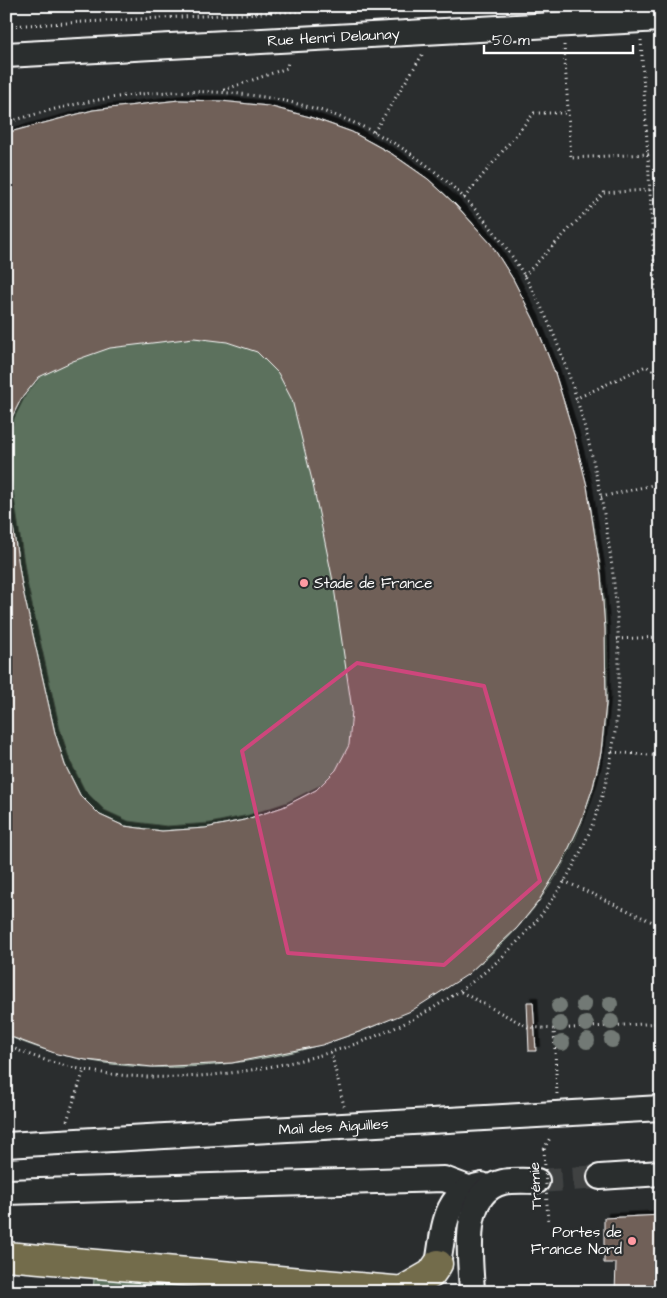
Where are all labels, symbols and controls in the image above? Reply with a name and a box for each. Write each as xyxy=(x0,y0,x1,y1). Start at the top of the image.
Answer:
scale bar xyxy=(484,22,633,54)
street label: Rue Henri Delaunay xyxy=(267,23,400,52)
text: 50 m xyxy=(492,30,530,51)
place label: Stade de France xyxy=(314,573,432,594)
marker: Stade de France xyxy=(298,577,310,589)
street label: Mail des Aiguilles xyxy=(278,1113,389,1141)
street label: Trémie xyxy=(524,1162,547,1210)
place label: Portes de France Nord xyxy=(531,1222,622,1260)
marker: Portes de France Nord xyxy=(626,1235,638,1247)

